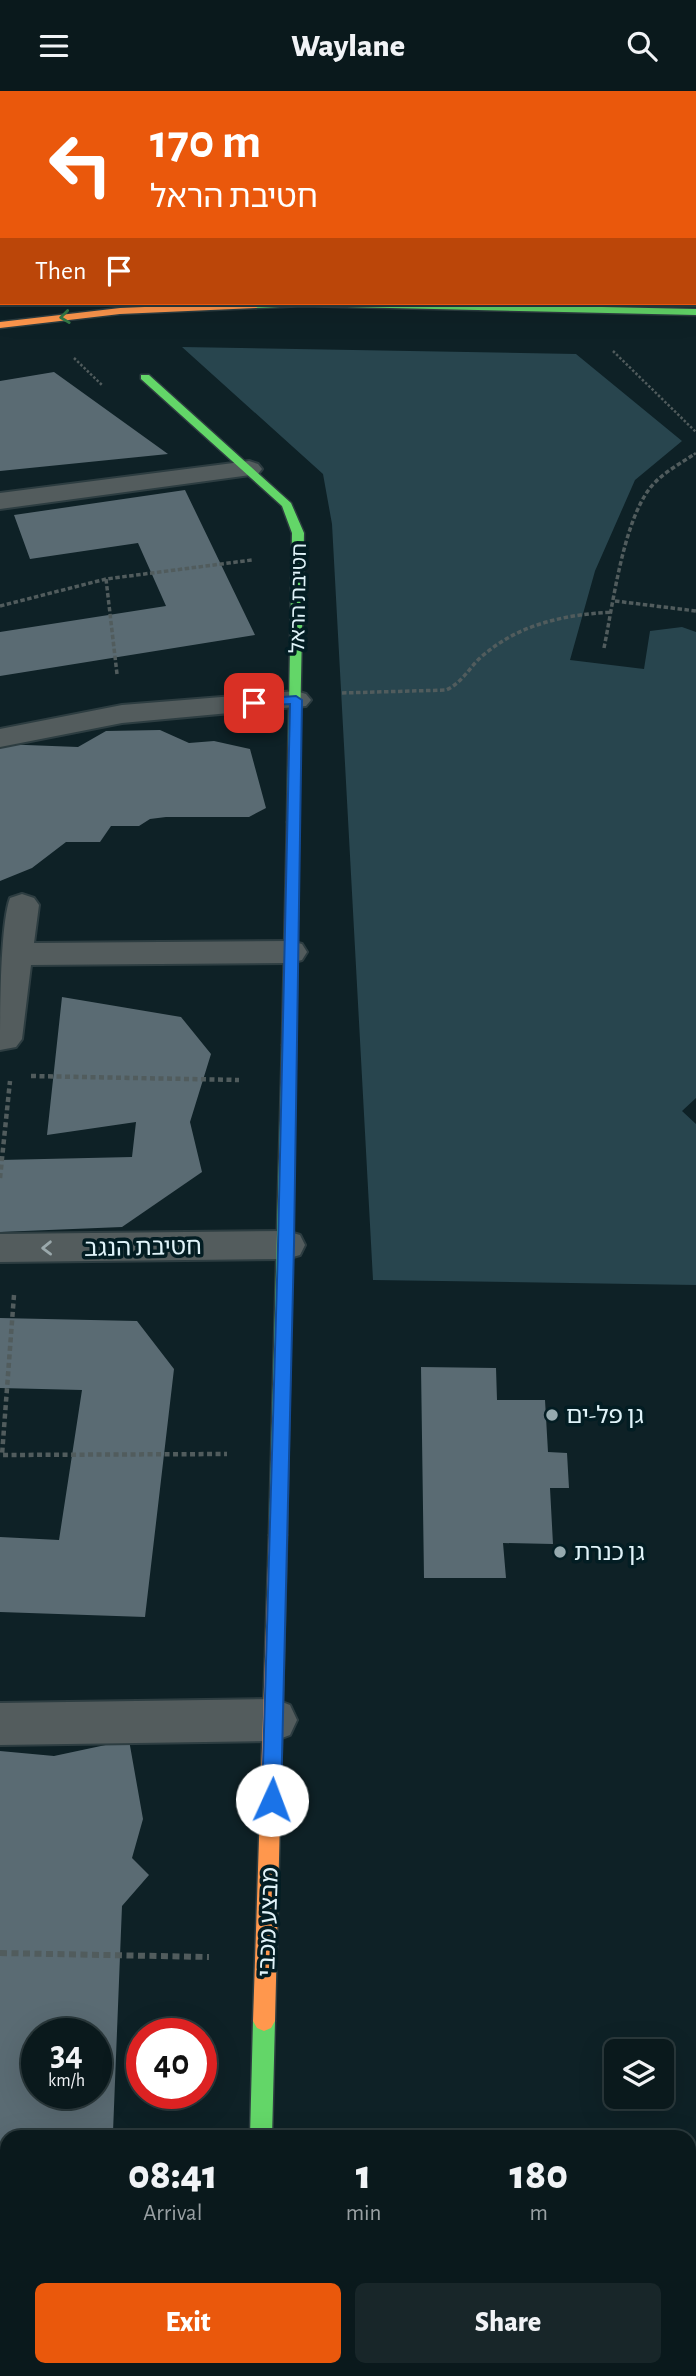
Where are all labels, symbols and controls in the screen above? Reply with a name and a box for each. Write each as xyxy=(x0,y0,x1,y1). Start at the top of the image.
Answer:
icon: menu xyxy=(35,27,73,65)
icon: search xyxy=(623,27,661,65)
text: Waylane xyxy=(291,30,405,62)
text: 170 m xyxy=(150,118,261,167)
icon: left xyxy=(35,119,126,210)
text: חטיבת הראל xyxy=(150,181,318,213)
icon: arrive xyxy=(100,252,138,290)
text: Then xyxy=(35,258,86,284)
one-way arrow xyxy=(59,310,71,325)
street label: חטיבת הראל xyxy=(287,543,310,653)
pin xyxy=(224,673,284,733)
icon: arrive xyxy=(235,684,273,722)
street label: חטיבת הנגב xyxy=(84,1235,202,1261)
one-way arrow xyxy=(41,1240,51,1256)
place label: גן פל-ים xyxy=(566,1404,644,1428)
marker: גן פל-ים xyxy=(544,1407,560,1423)
place label: גן כנרת xyxy=(574,1541,645,1565)
marker: גן כנרת xyxy=(552,1544,568,1560)
position arrow xyxy=(235,1763,309,1837)
street label: מבצע מכבי xyxy=(255,1867,283,1977)
speed limit sign: 40 xyxy=(126,2018,217,2109)
text: 34 xyxy=(50,2037,83,2072)
map controls xyxy=(604,2039,674,2109)
button: layers xyxy=(604,2039,674,2109)
text: km/h xyxy=(48,2072,85,2090)
text: 08:41 xyxy=(128,2154,218,2196)
text: 1 xyxy=(356,2154,371,2196)
text: 180 xyxy=(510,2154,568,2196)
text: Arrival xyxy=(143,2202,202,2225)
text: min xyxy=(346,2202,382,2225)
text: m xyxy=(530,2202,548,2225)
button: Exit xyxy=(35,2283,341,2363)
button: Share xyxy=(355,2283,661,2363)

